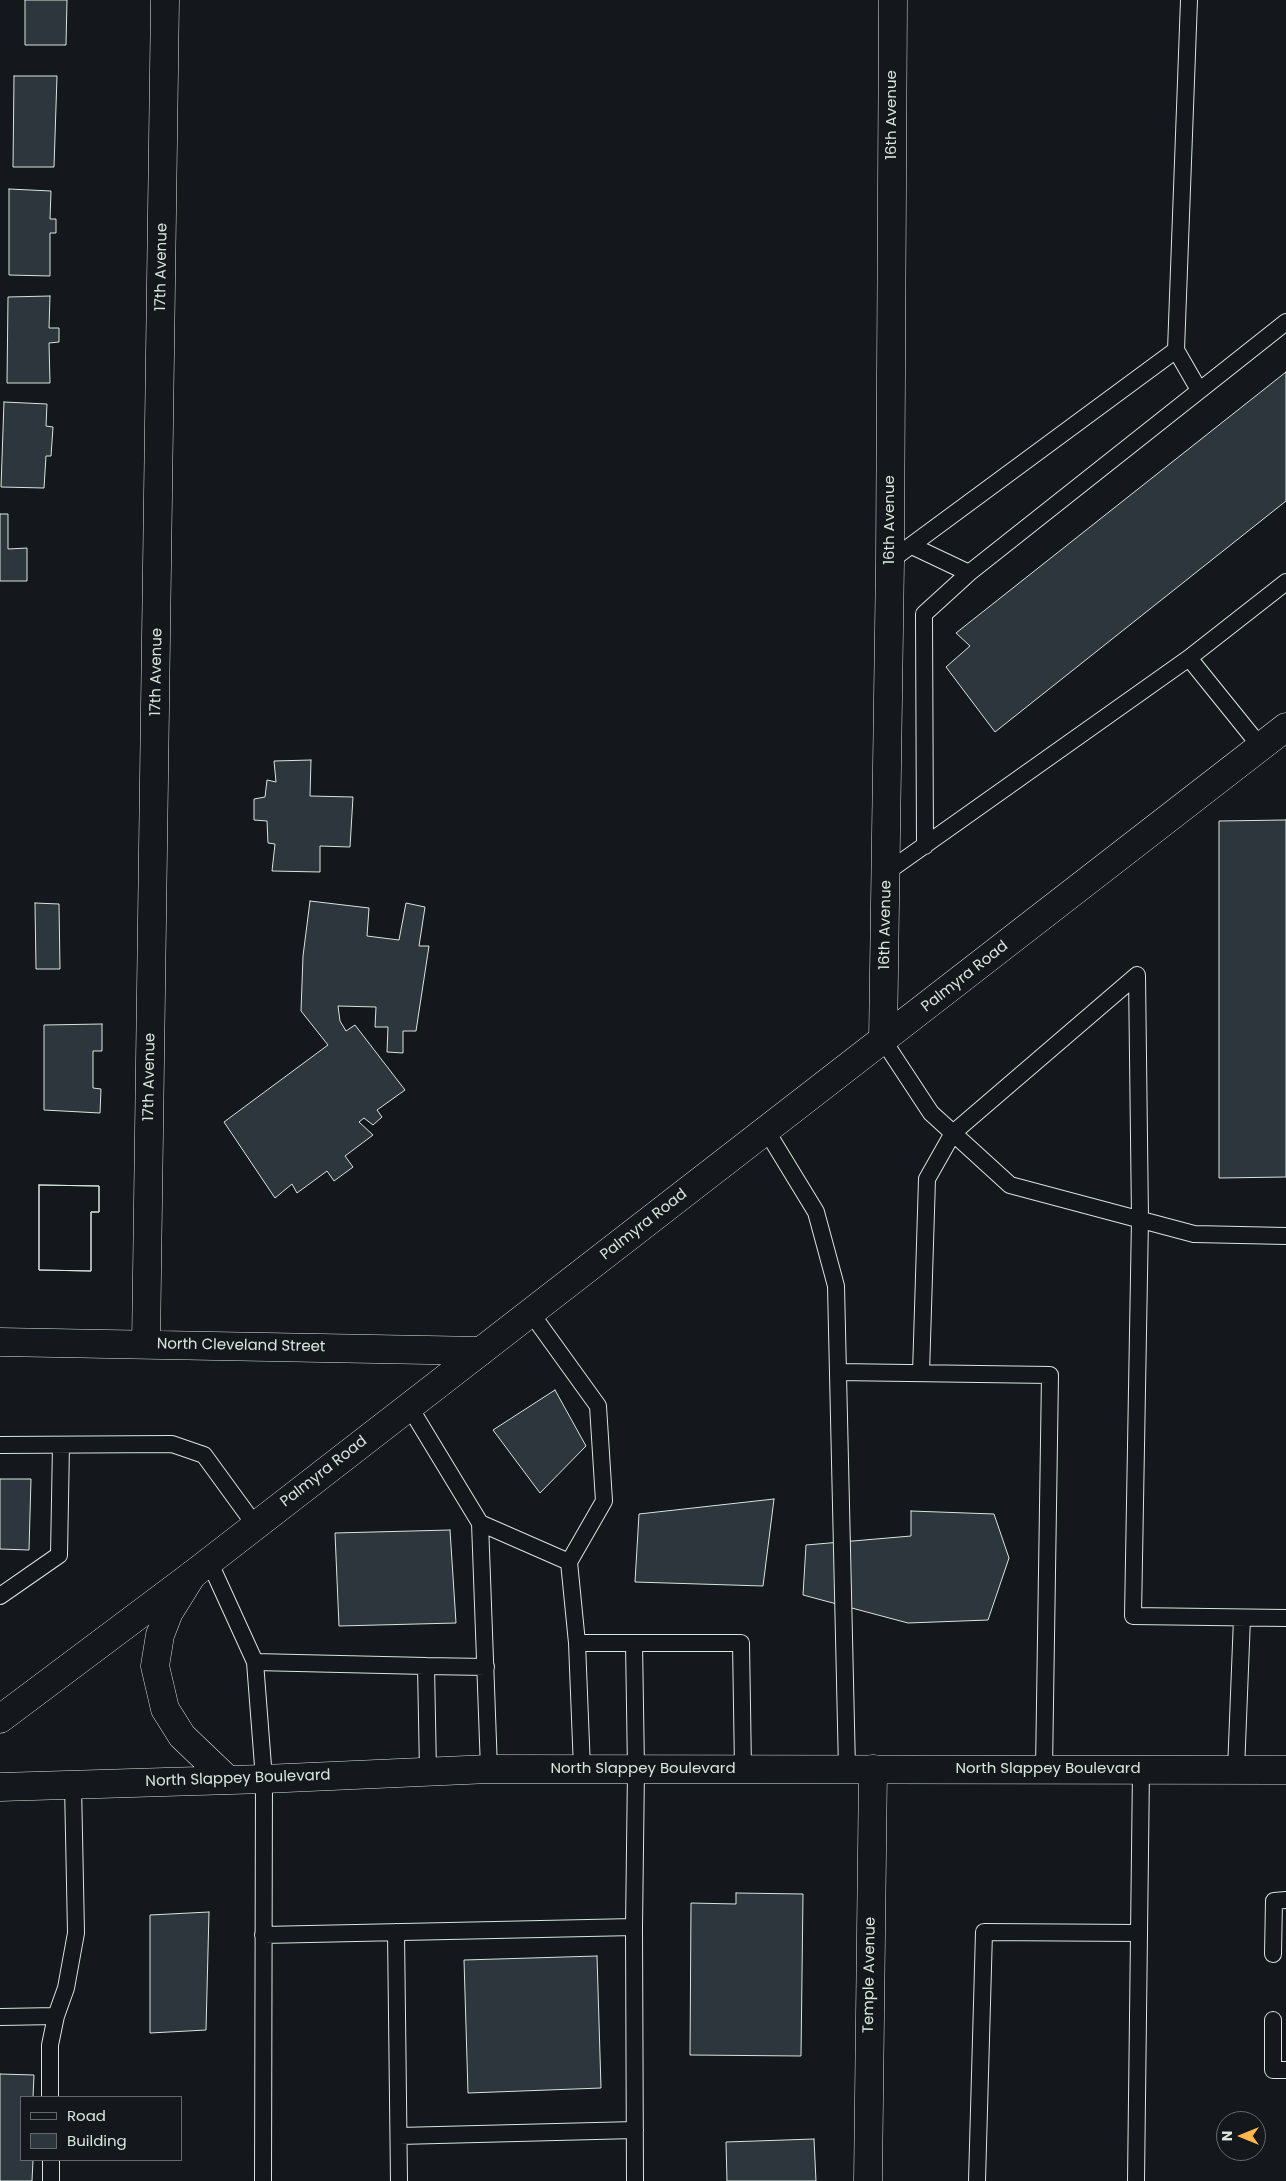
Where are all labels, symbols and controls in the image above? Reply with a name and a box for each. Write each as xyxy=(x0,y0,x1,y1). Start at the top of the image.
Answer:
street label: 16th Avenue xyxy=(883,70,901,160)
street label: 17th Avenue xyxy=(152,223,172,311)
street label: 16th Avenue xyxy=(881,475,899,565)
street label: 17th Avenue xyxy=(147,628,167,716)
street label: 16th Avenue xyxy=(876,880,896,970)
street label: Palmyra Road xyxy=(918,938,1012,1016)
street label: 17th Avenue xyxy=(140,1033,160,1121)
street label: Palmyra Road xyxy=(597,1186,691,1264)
street label: North Cleveland Street xyxy=(157,1336,325,1356)
street label: Palmyra Road xyxy=(277,1433,371,1511)
street label: North Slappey Boulevard xyxy=(550,1760,736,1778)
street label: North Slappey Boulevard xyxy=(955,1760,1141,1778)
street label: North Slappey Boulevard xyxy=(145,1767,331,1791)
street label: Temple Avenue xyxy=(860,1917,880,2033)
legend xyxy=(20,2096,182,2161)
text: Road xyxy=(67,2105,106,2126)
north arrow xyxy=(1216,2111,1266,2161)
text: Building xyxy=(67,2130,127,2151)
text: N xyxy=(1217,2131,1237,2141)

